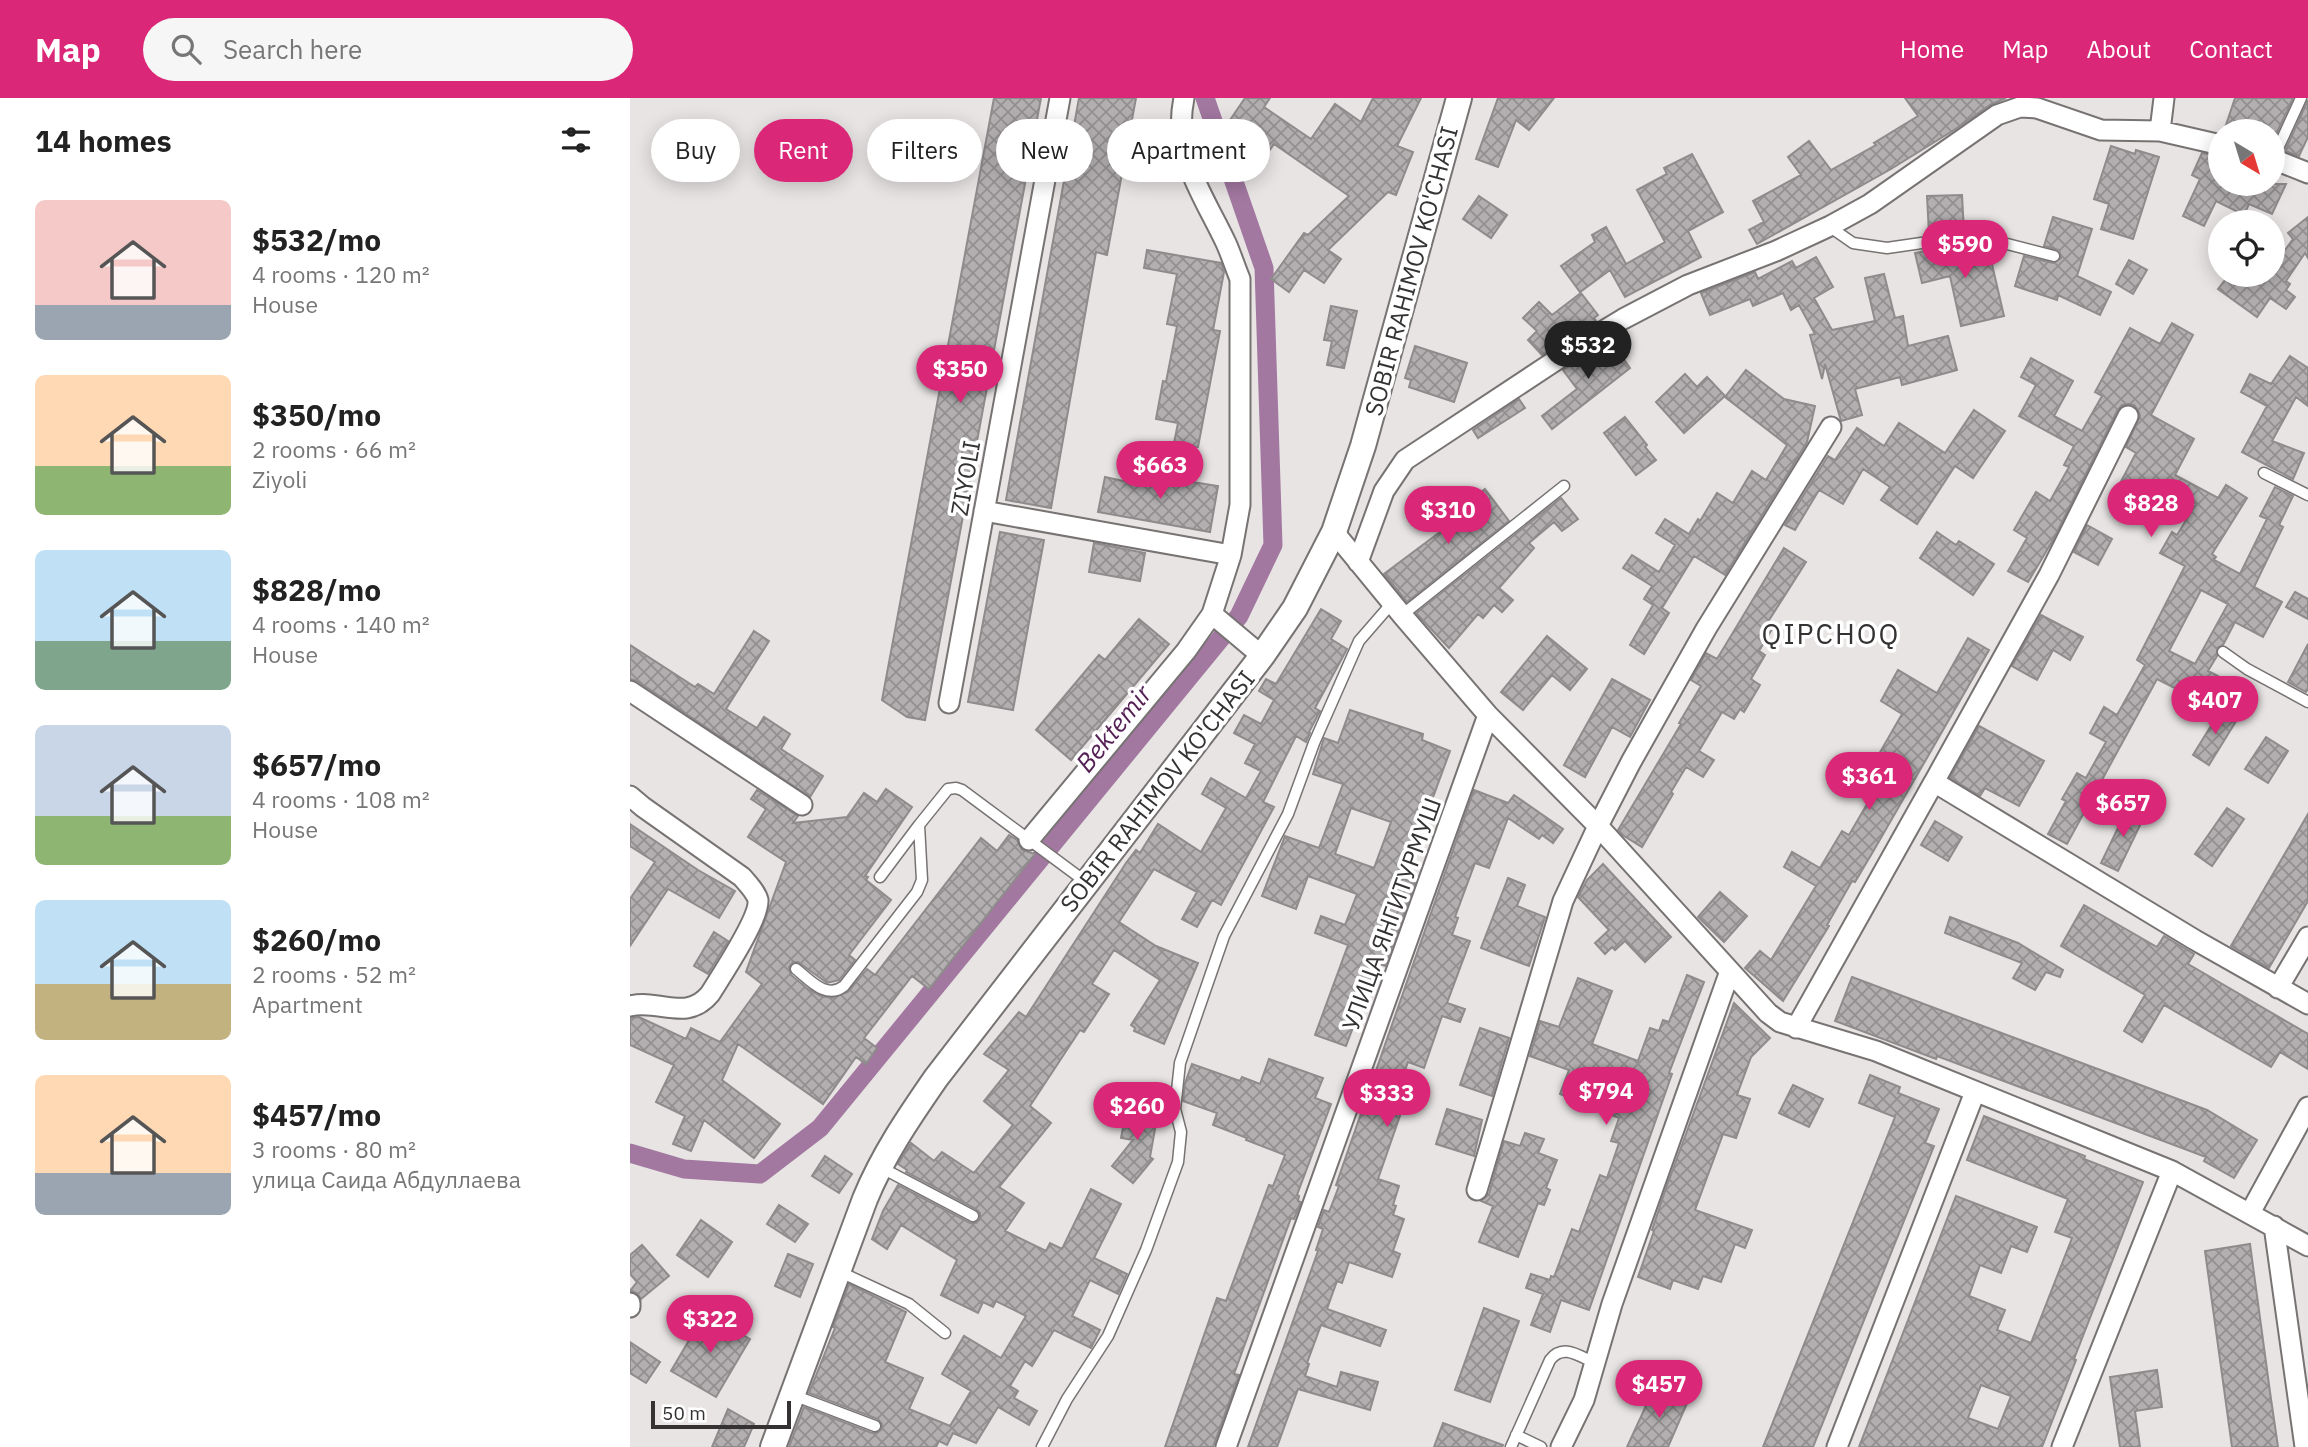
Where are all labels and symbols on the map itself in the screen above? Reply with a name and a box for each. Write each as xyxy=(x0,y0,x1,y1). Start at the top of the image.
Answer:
north arrow xyxy=(2208,119,2286,196)
street label: SOBIR RAHIMOV KO'CHASI xyxy=(1357,123,1465,419)
pin: $590 xyxy=(1924,220,2006,280)
pin: $532 xyxy=(1547,322,1629,381)
pin: $350 xyxy=(919,345,1001,405)
street label: ZIYOLI xyxy=(943,438,987,518)
pin: $663 xyxy=(1119,442,1201,501)
pin: $828 xyxy=(2110,480,2192,539)
pin: $310 xyxy=(1407,486,1489,546)
district label: QIPCHOQ xyxy=(1762,615,1900,652)
street label: SOBIR RAHIMOV KO'CHASI xyxy=(1052,663,1262,919)
water label: Bektemir xyxy=(1068,676,1159,779)
pin: $407 xyxy=(2174,676,2256,736)
pin: $361 xyxy=(1828,752,1910,812)
pin: $657 xyxy=(2082,780,2164,839)
street label: УЛИЦА ЯНГИТУРМУШ xyxy=(1334,793,1448,1035)
pin: $794 xyxy=(1565,1068,1647,1127)
pin: $333 xyxy=(1346,1070,1428,1129)
pin: $260 xyxy=(1096,1082,1178,1142)
pin: $322 xyxy=(669,1296,751,1355)
pin: $457 xyxy=(1618,1360,1700,1420)
scale bar xyxy=(651,1398,791,1430)

